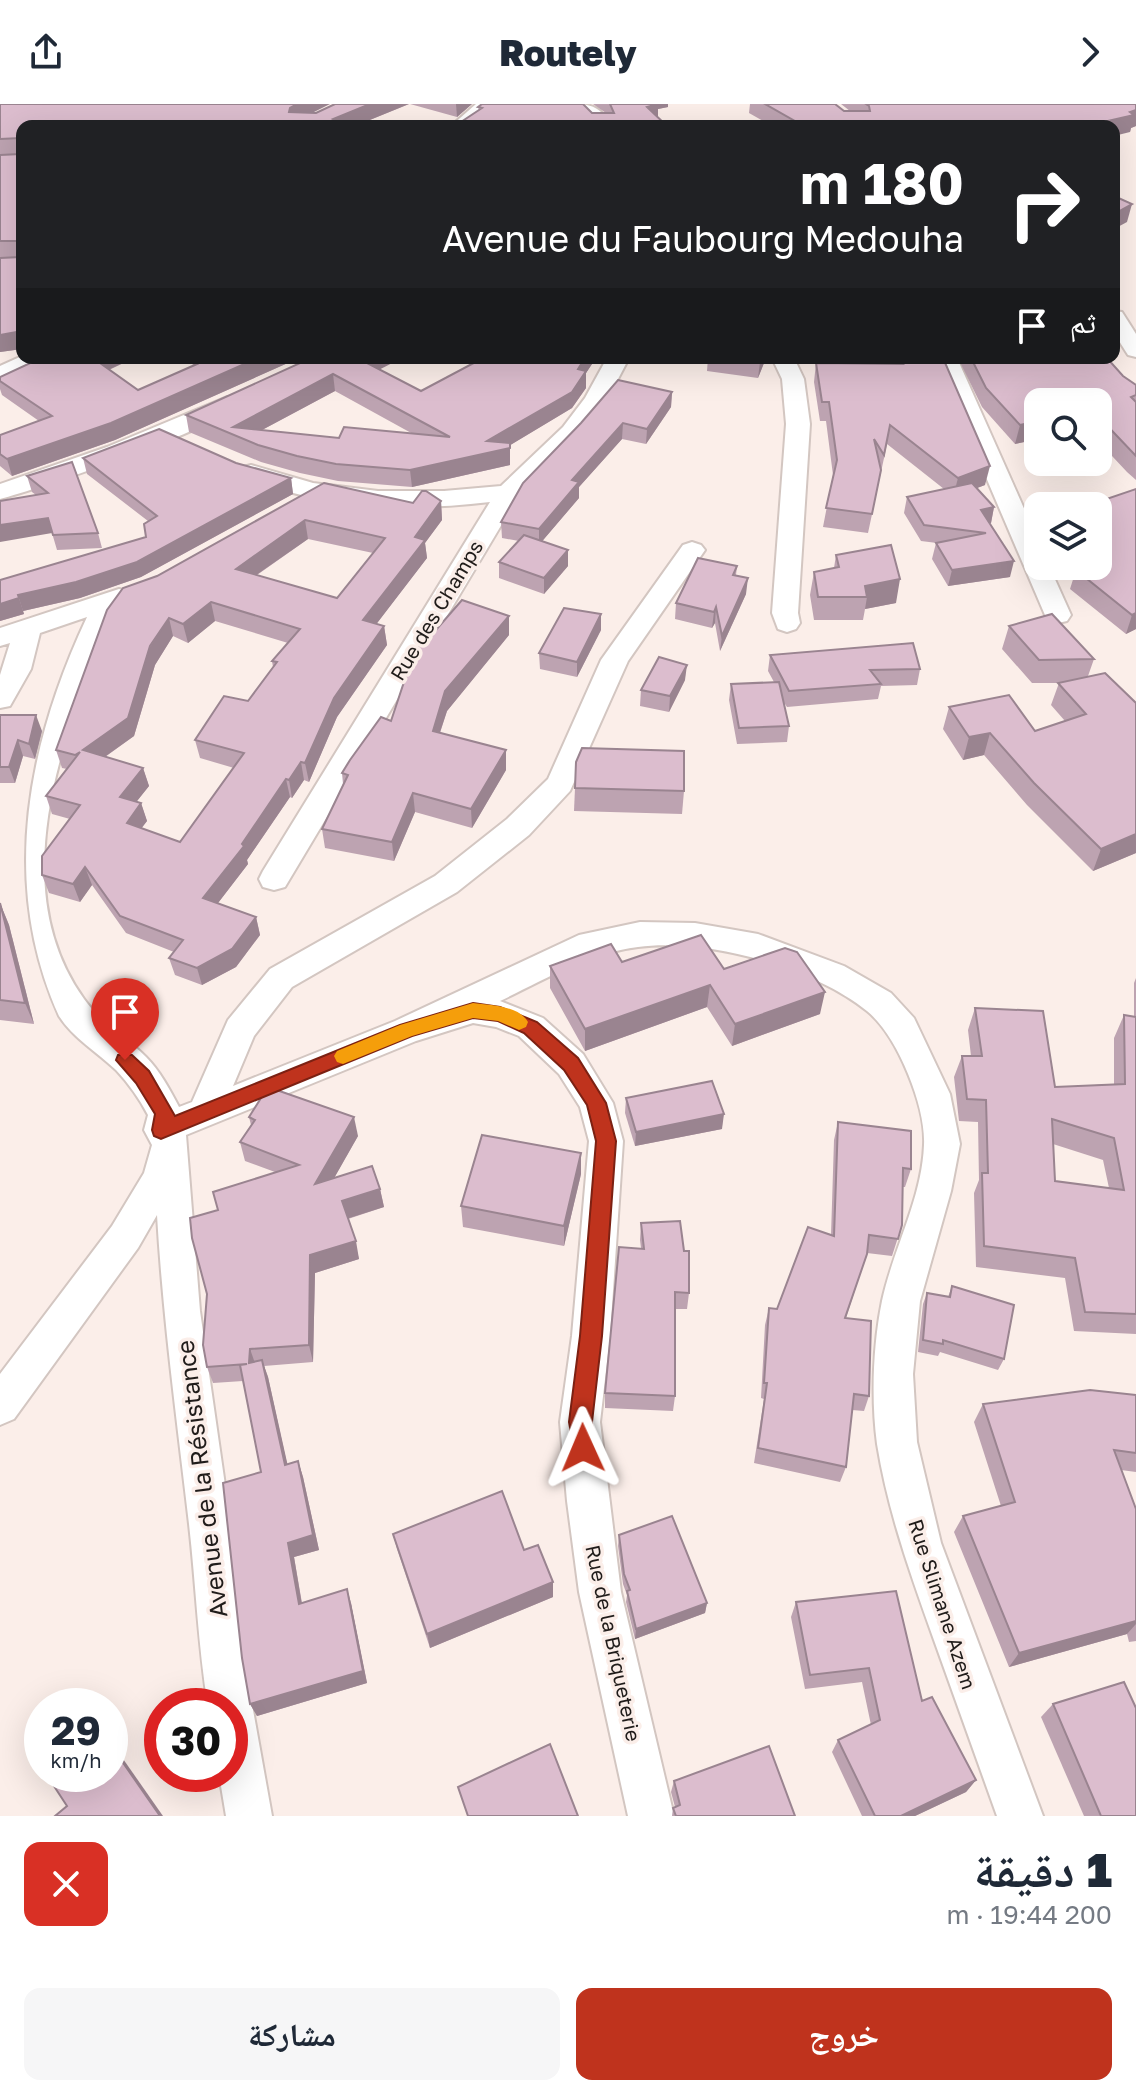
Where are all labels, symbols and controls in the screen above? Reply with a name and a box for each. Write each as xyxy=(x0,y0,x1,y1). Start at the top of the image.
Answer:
icon: share xyxy=(24,30,68,74)
icon: forward xyxy=(1068,30,1112,74)
text: Routely xyxy=(499,31,637,74)
text: 180 m xyxy=(800,149,964,216)
icon: right xyxy=(992,152,1096,256)
text: Avenue du Faubourg Medouha xyxy=(442,217,964,260)
icon: arrive xyxy=(1010,304,1054,348)
text: ثم xyxy=(1070,304,1096,340)
map controls xyxy=(1024,388,1112,580)
button: search xyxy=(1024,388,1112,476)
button: layers xyxy=(1024,492,1112,580)
street label: Rue des Champs xyxy=(385,536,487,684)
pin xyxy=(91,978,159,1060)
icon: arrive xyxy=(103,990,147,1034)
street label: Avenue de la Résistance xyxy=(170,1339,232,1619)
position arrow xyxy=(541,1406,625,1490)
street label: Rue Slimane Azem xyxy=(904,1516,982,1692)
street label: Rue de la Briqueterie xyxy=(581,1542,647,1744)
speed limit sign: 30 xyxy=(144,1688,248,1792)
text: 29 xyxy=(51,1706,101,1754)
text: km/h xyxy=(51,1748,101,1772)
text: 1 دقيقة xyxy=(974,1840,1112,1898)
button: close xyxy=(24,1842,108,1926)
text: 200 m · 19:44 xyxy=(947,1899,1112,1930)
button: مشاركة xyxy=(24,1988,560,2080)
button: خروج xyxy=(576,1988,1112,2080)

